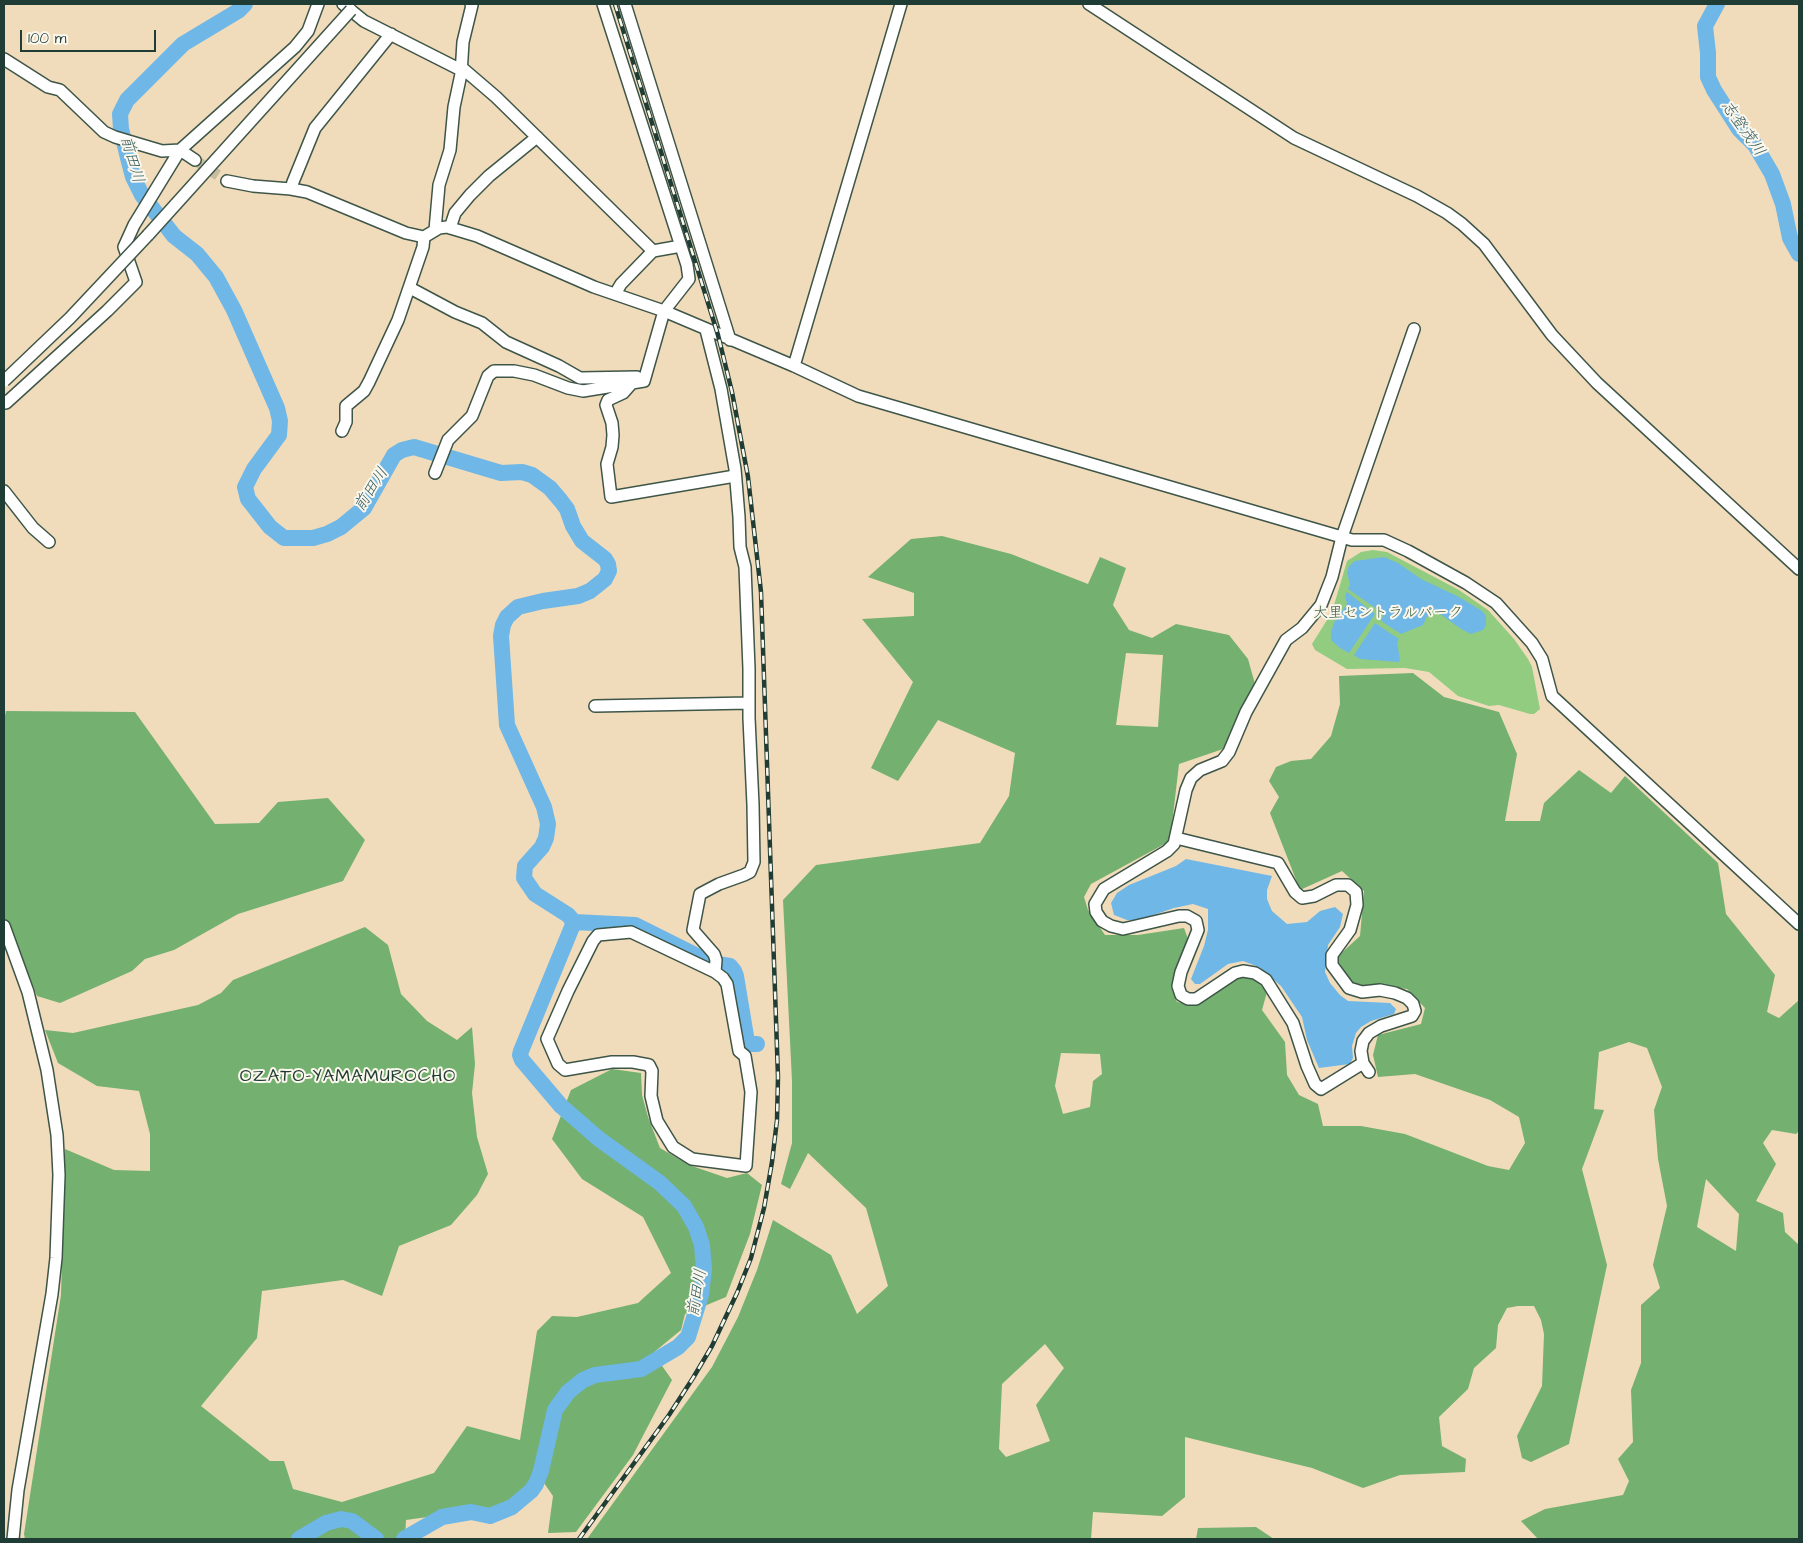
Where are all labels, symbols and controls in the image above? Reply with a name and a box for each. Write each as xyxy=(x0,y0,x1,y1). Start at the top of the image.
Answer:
scale bar xyxy=(22,20,159,52)
text: 100 m xyxy=(28,28,67,49)
water label: 志登茂川 xyxy=(1716,97,1768,161)
water label: 前田川 xyxy=(115,134,147,186)
water label: 前田川 xyxy=(351,465,393,515)
park label: 大里セントラルパーク xyxy=(1313,605,1463,623)
district label: OZATO-YAMAMUROCHO xyxy=(238,1066,458,1088)
water label: 前田川 xyxy=(684,1268,712,1318)

